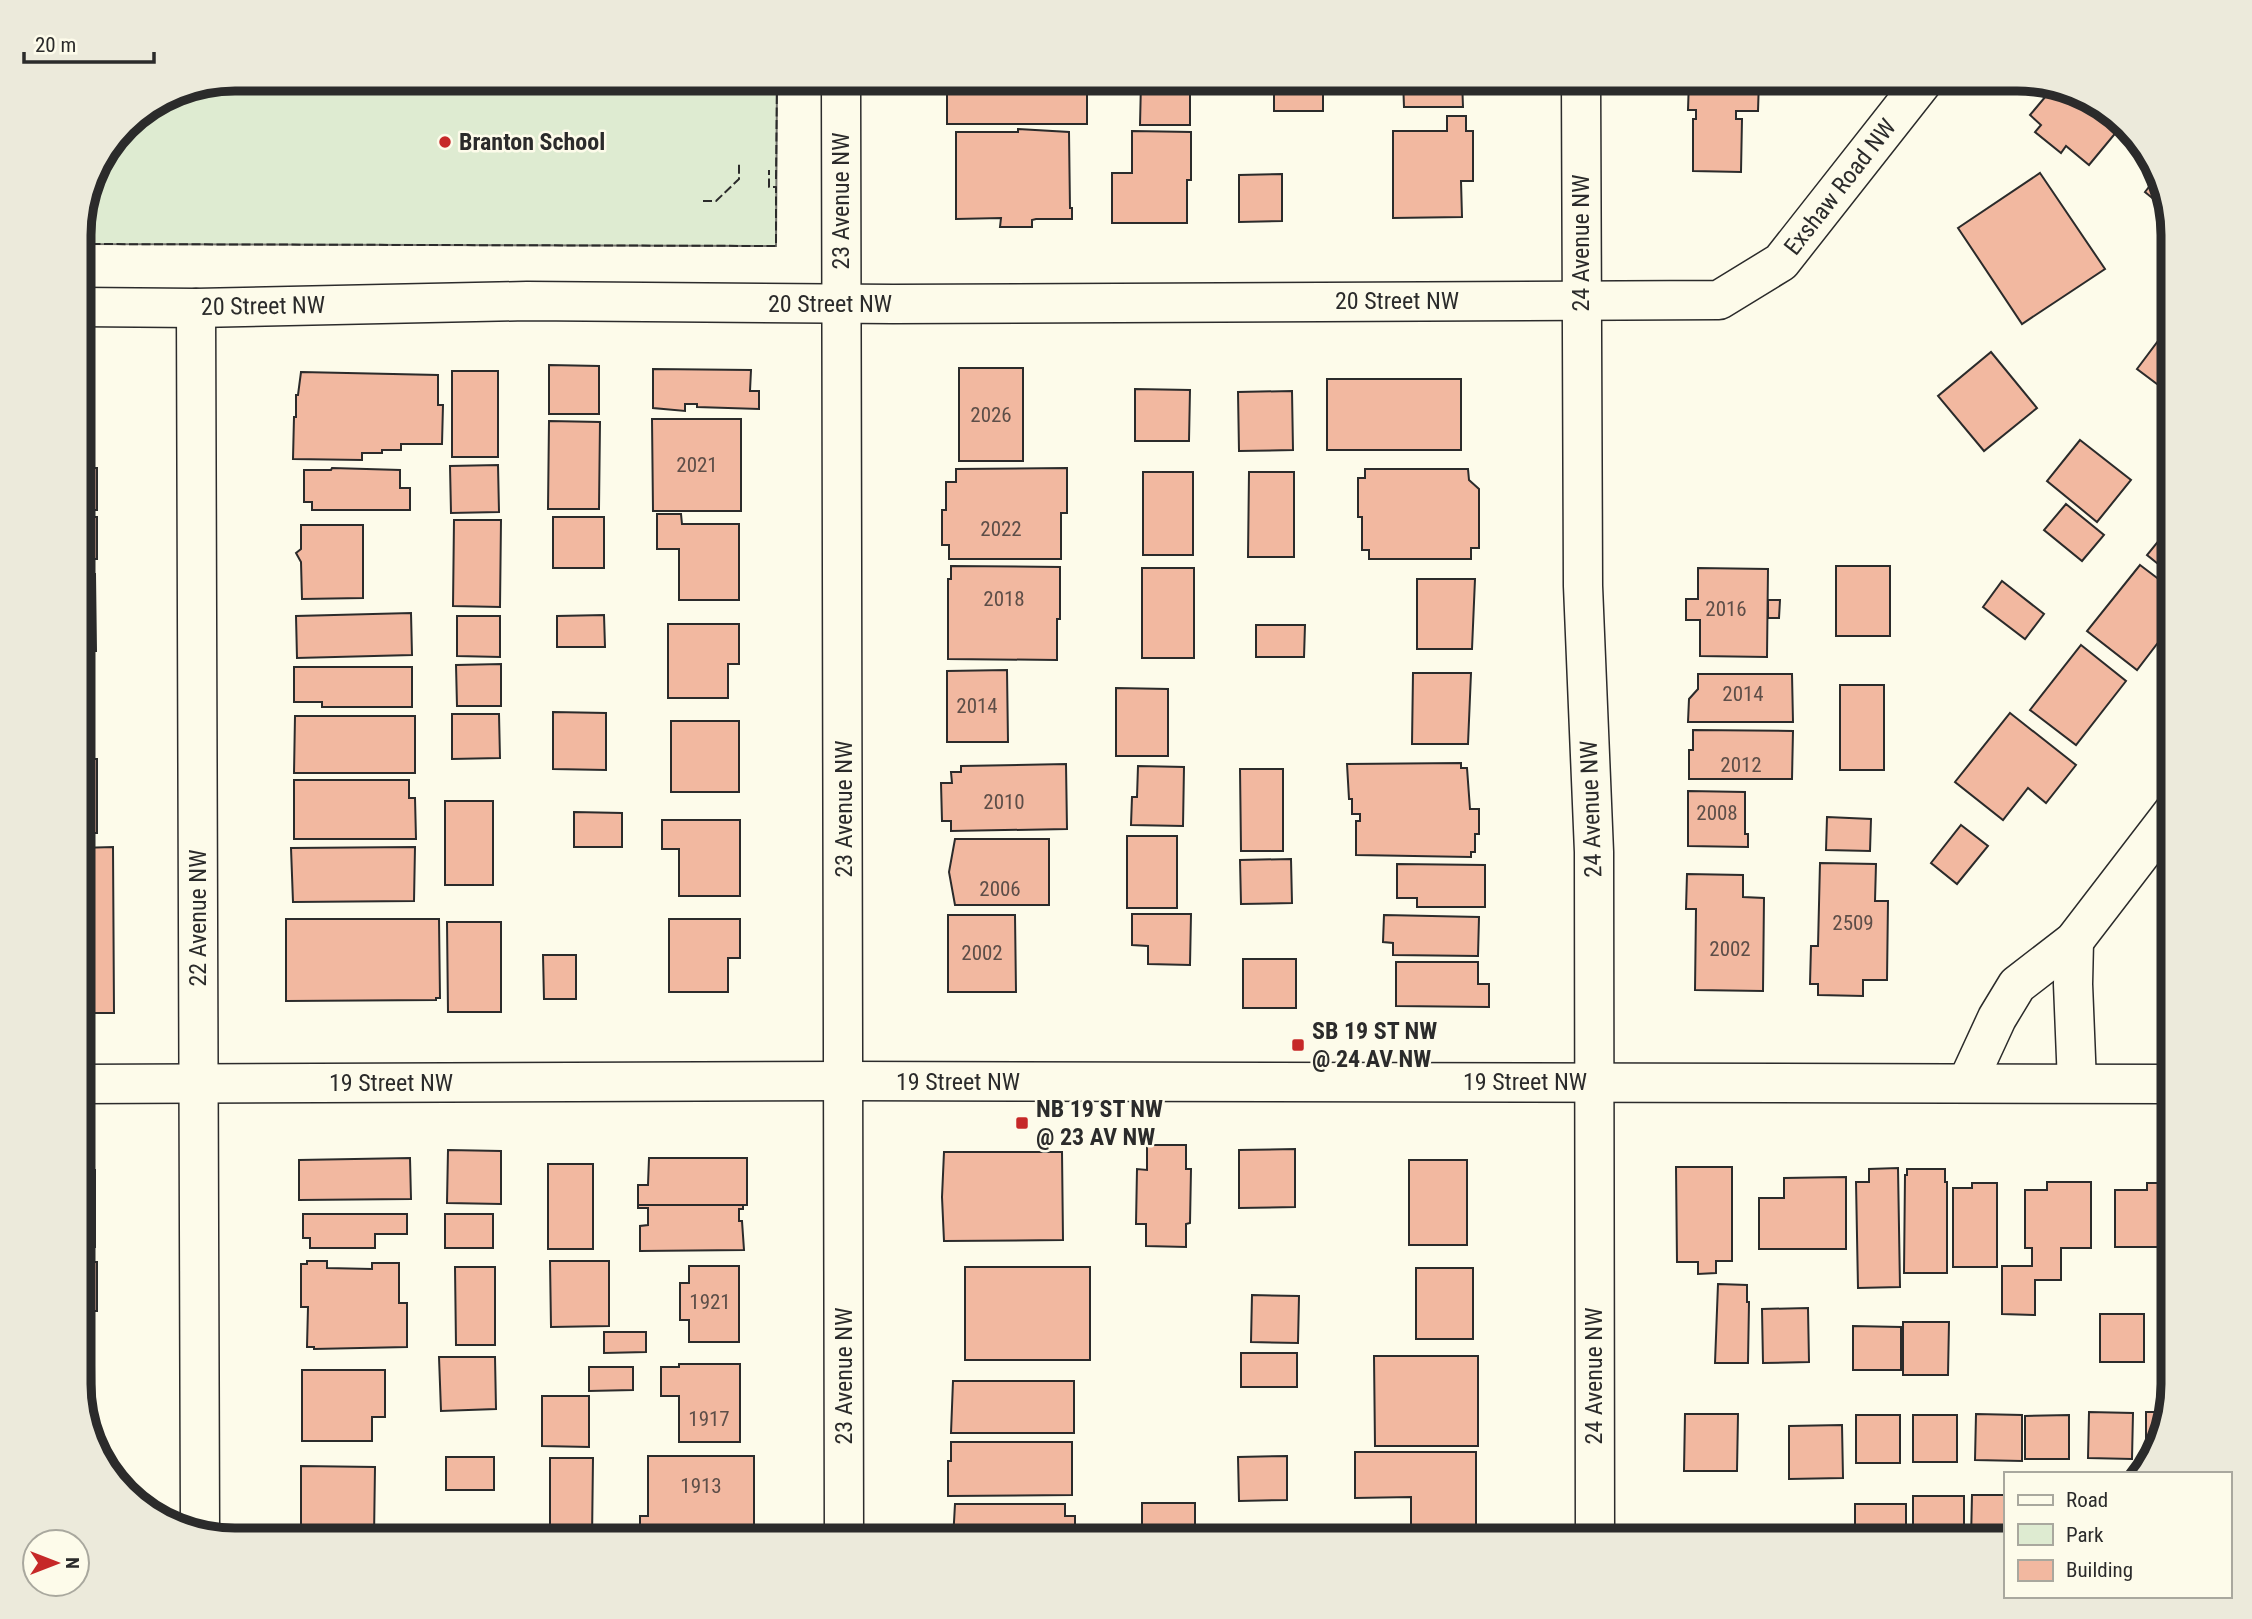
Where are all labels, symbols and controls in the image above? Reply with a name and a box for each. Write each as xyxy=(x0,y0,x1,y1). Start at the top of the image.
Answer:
scale bar xyxy=(24,21,154,65)
text: 20 m xyxy=(35,33,76,57)
street label: Exshaw Road NW xyxy=(1778,114,1902,260)
place label: Branton School xyxy=(459,128,605,156)
street label: 23 Avenue NW xyxy=(827,133,855,269)
marker: Branton School xyxy=(437,134,453,150)
street label: 24 Avenue NW xyxy=(1567,175,1595,311)
street label: 20 Street NW xyxy=(1335,287,1459,315)
street label: 20 Street NW xyxy=(768,290,892,318)
street label: 20 Street NW xyxy=(201,291,325,321)
house number: 2026 xyxy=(970,403,1012,427)
house number: 2021 xyxy=(676,453,718,477)
house number: 2022 xyxy=(980,517,1022,541)
house number: 2018 xyxy=(983,587,1025,611)
house number: 2016 xyxy=(1705,597,1747,621)
house number: 2014 xyxy=(1722,682,1764,706)
house number: 2014 xyxy=(956,694,998,718)
street label: 24 Avenue NW xyxy=(1575,740,1607,878)
street label: 23 Avenue NW xyxy=(830,741,858,877)
house number: 2012 xyxy=(1720,753,1762,777)
house number: 2010 xyxy=(983,790,1025,814)
house number: 2008 xyxy=(1696,801,1738,825)
street label: 22 Avenue NW xyxy=(184,850,212,986)
house number: 2006 xyxy=(979,877,1021,901)
house number: 2509 xyxy=(1832,911,1874,935)
house number: 2002 xyxy=(1709,937,1751,961)
house number: 2002 xyxy=(961,941,1003,965)
place label: SB 19 ST NW @ 24 AV NW xyxy=(1312,1017,1437,1073)
marker: SB 19 ST NW @ 24 AV NW xyxy=(1290,1037,1306,1053)
street label: 19 Street NW xyxy=(896,1068,1020,1096)
street label: 19 Street NW xyxy=(1463,1068,1587,1096)
street label: 19 Street NW xyxy=(329,1069,453,1097)
place label: NB 19 ST NW @ 23 AV NW xyxy=(1036,1095,1163,1151)
marker: NB 19 ST NW @ 23 AV NW xyxy=(1014,1115,1030,1131)
house number: 1921 xyxy=(689,1290,731,1314)
street label: 23 Avenue NW xyxy=(830,1308,858,1444)
street label: 24 Avenue NW xyxy=(1580,1308,1608,1444)
house number: 1917 xyxy=(688,1407,730,1431)
legend xyxy=(2004,1472,2231,1598)
house number: 1913 xyxy=(680,1474,722,1498)
text: Road xyxy=(2066,1488,2108,1512)
text: Park xyxy=(2066,1523,2104,1547)
north arrow xyxy=(21,1528,91,1598)
text: N xyxy=(61,1557,84,1569)
text: Building xyxy=(2066,1558,2133,1582)

